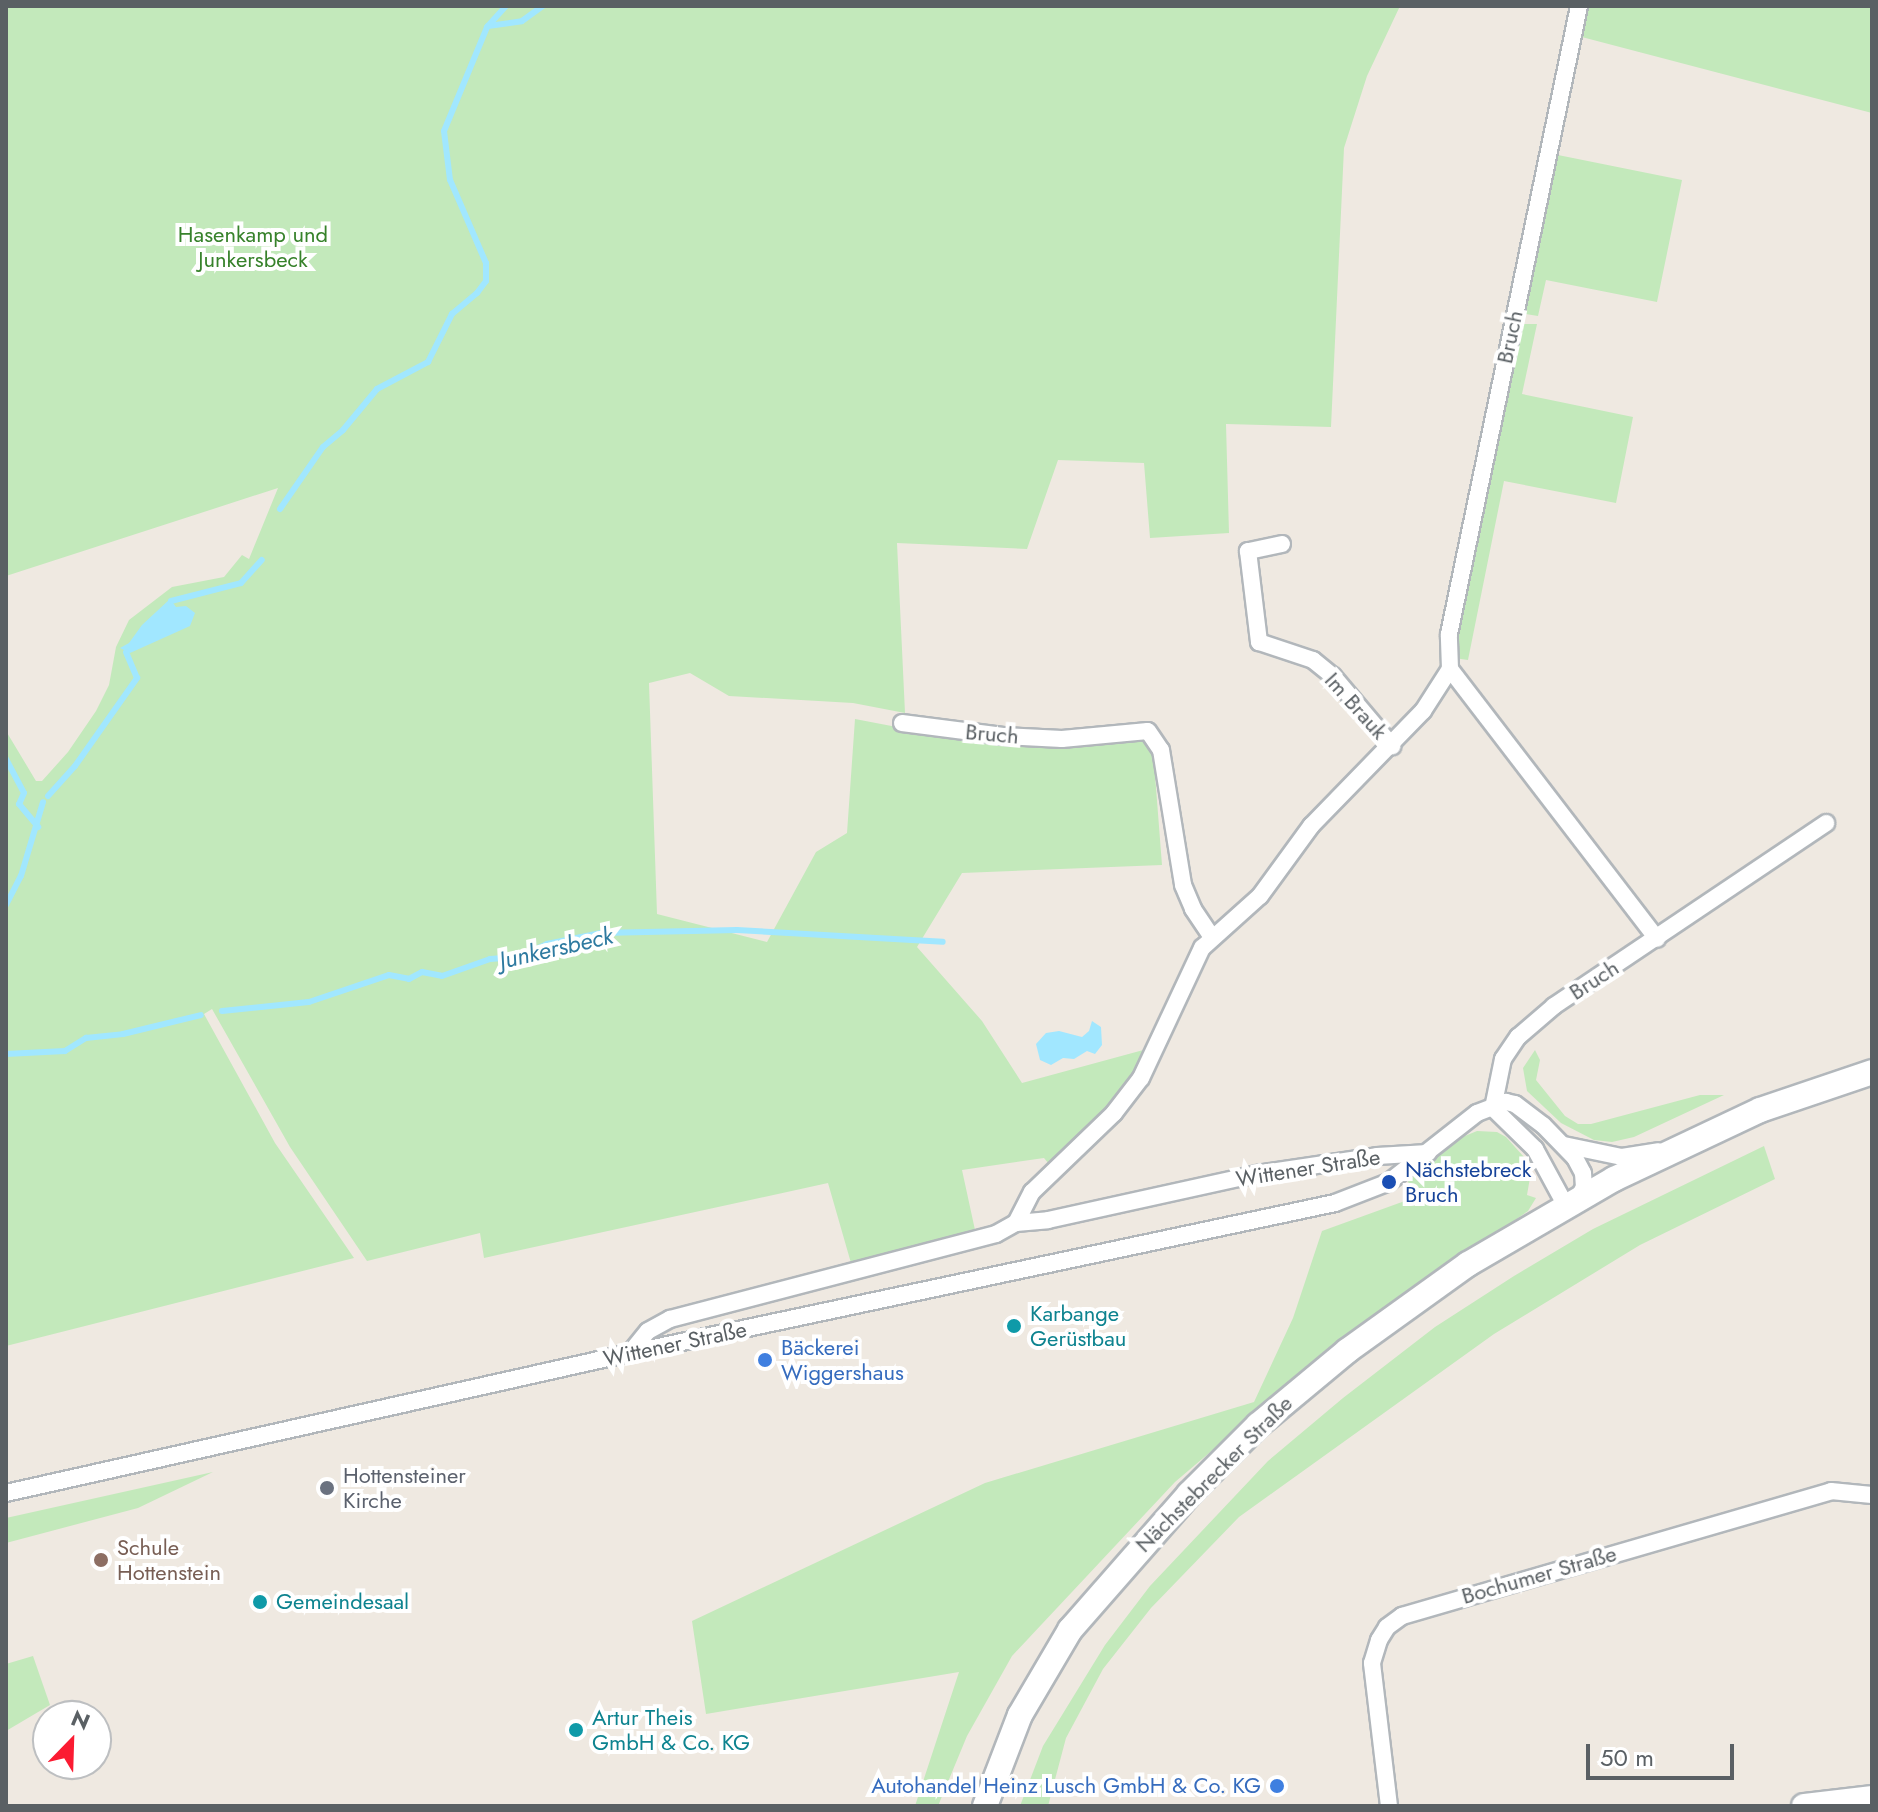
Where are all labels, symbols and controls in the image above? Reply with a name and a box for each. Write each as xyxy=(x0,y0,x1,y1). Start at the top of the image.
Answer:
park label: Hasenkamp und Junkersbeck xyxy=(178,221,328,272)
street label: Bruch xyxy=(1492,308,1528,366)
street label: Im Brauk xyxy=(1319,667,1393,745)
street label: Bruch xyxy=(964,719,1020,749)
water label: Junkersbeck xyxy=(496,921,616,975)
street label: Bruch xyxy=(1564,954,1624,1006)
street label: Wittener Straße xyxy=(1234,1144,1382,1192)
place label: Nächstebreck Bruch xyxy=(1405,1156,1532,1208)
marker: Nächstebreck Bruch xyxy=(1380,1173,1398,1191)
place label: Karbange Gerüstbau xyxy=(1030,1300,1126,1352)
street label: Wittener Straße xyxy=(601,1316,749,1372)
marker: Karbange Gerüstbau xyxy=(1005,1317,1023,1335)
place label: Bäckerei Wiggershaus xyxy=(781,1334,904,1386)
marker: Bäckerei Wiggershaus xyxy=(756,1351,774,1369)
street label: Nächstebrecker Straße xyxy=(1130,1390,1298,1558)
place label: Hottensteiner Kirche xyxy=(343,1462,466,1514)
marker: Hottensteiner Kirche xyxy=(318,1479,336,1497)
place label: Schule Hottenstein xyxy=(117,1534,221,1586)
street label: Bochumer Straße xyxy=(1459,1540,1619,1610)
marker: Schule Hottenstein xyxy=(92,1551,110,1569)
place label: Gemeindesaal xyxy=(276,1589,409,1615)
marker: Gemeindesaal xyxy=(251,1593,269,1611)
north arrow xyxy=(32,1700,112,1780)
text: N xyxy=(66,1702,95,1738)
place label: Artur Theis GmbH & Co. KG xyxy=(592,1704,750,1756)
marker: Artur Theis GmbH & Co. KG xyxy=(567,1721,585,1739)
scale bar xyxy=(1590,1728,1738,1778)
text: 50 m xyxy=(1600,1740,1654,1775)
place label: Autohandel Heinz Lusch GmbH & Co. KG xyxy=(871,1773,1261,1799)
marker: Autohandel Heinz Lusch GmbH & Co. KG xyxy=(1268,1777,1286,1795)

